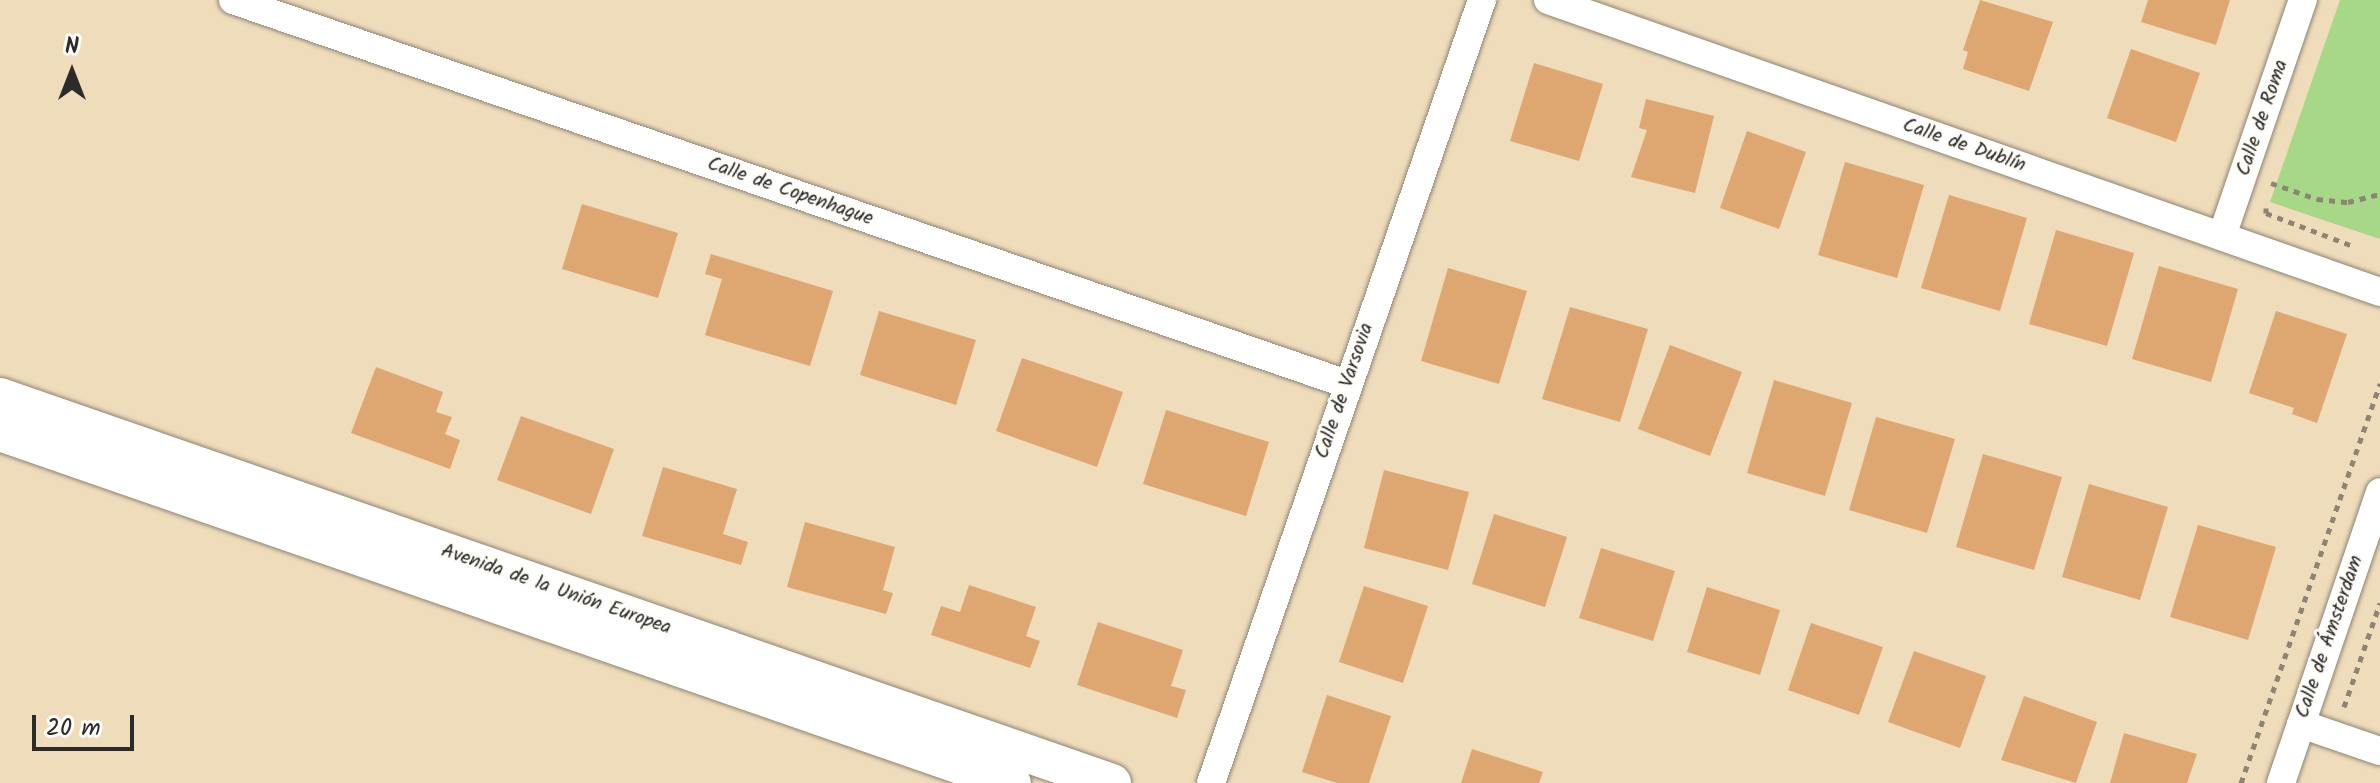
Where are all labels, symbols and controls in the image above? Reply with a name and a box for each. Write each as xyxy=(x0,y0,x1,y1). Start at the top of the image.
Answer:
text: N xyxy=(65,30,79,65)
north arrow xyxy=(32,32,112,112)
street label: Calle de Roma xyxy=(2232,57,2294,179)
street label: Calle de Dublín xyxy=(1899,114,2029,178)
street label: Calle de Copenhague xyxy=(704,152,876,232)
street label: Calle de Varsovia xyxy=(1311,320,1379,462)
street label: Avenida de la Unión Europea xyxy=(438,539,674,641)
street label: Calle de Ámsterdam xyxy=(2291,553,2369,721)
scale bar xyxy=(36,699,138,749)
text: 20 m xyxy=(46,709,101,748)

